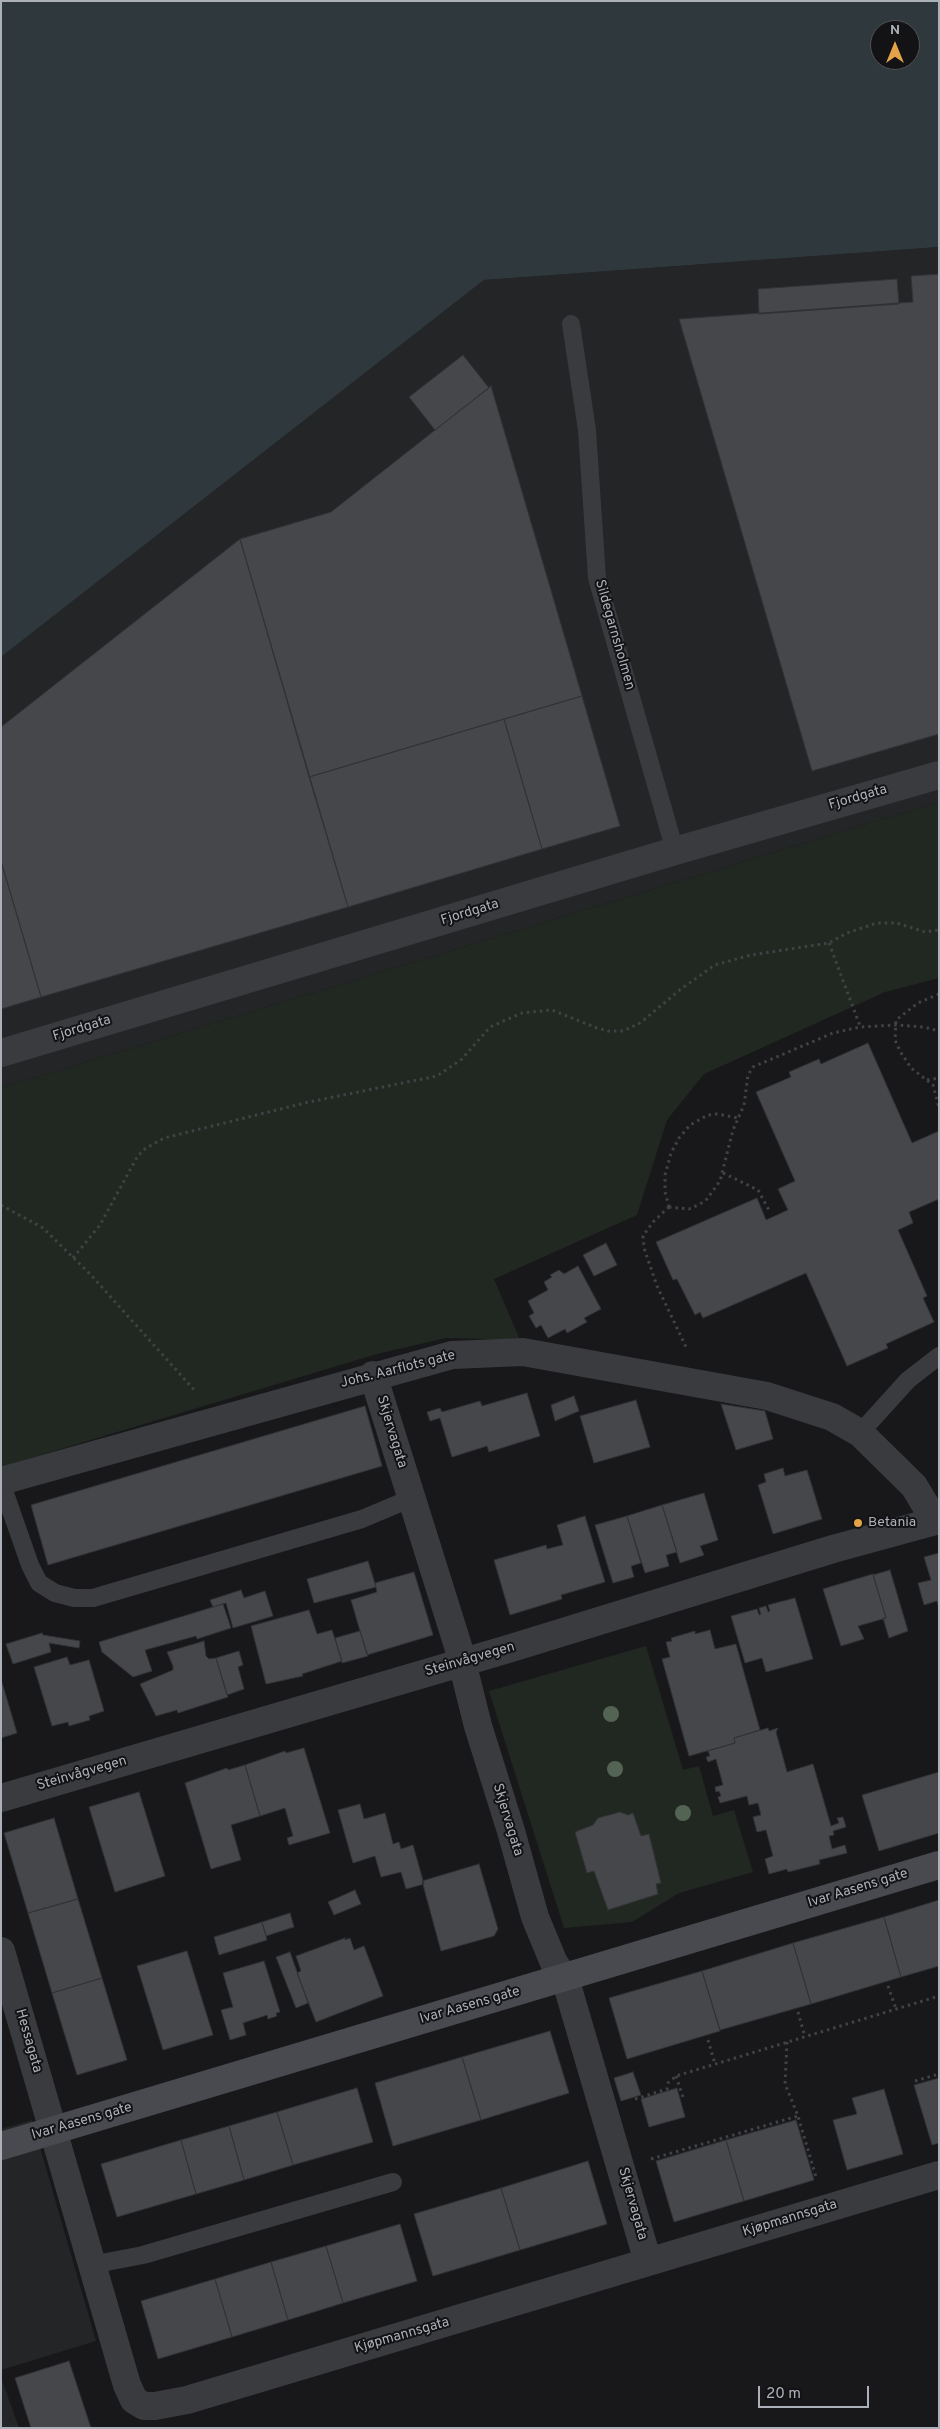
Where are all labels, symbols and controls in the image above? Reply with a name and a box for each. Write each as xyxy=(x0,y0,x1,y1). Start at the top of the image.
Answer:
north arrow xyxy=(870,20,920,70)
text: N xyxy=(890,22,900,39)
street label: Sildegarnsholmen xyxy=(590,578,638,692)
street label: Fjordgata xyxy=(827,782,889,814)
street label: Fjordgata xyxy=(439,896,501,930)
street label: Fjordgata xyxy=(51,1012,113,1046)
street label: Johs. Aarflots gate xyxy=(339,1348,457,1392)
street label: Skjervagata xyxy=(372,1394,410,1470)
place label: Betania xyxy=(868,1515,916,1531)
marker: Betania xyxy=(852,1517,864,1529)
street label: Steinvågvegen xyxy=(423,1639,517,1681)
street label: Steinvågvegen xyxy=(35,1753,129,1795)
street label: Skjervagata xyxy=(488,1782,526,1858)
street label: Ivar Aasens gate xyxy=(806,1866,910,1912)
street label: Ivar Aasens gate xyxy=(418,1984,522,2028)
street label: Hessagata xyxy=(11,2007,45,2075)
street label: Ivar Aasens gate xyxy=(30,2100,134,2144)
street label: Skjervagata xyxy=(614,2166,650,2242)
street label: Kjøpmannsgata xyxy=(741,2197,839,2241)
street label: Kjøpmannsgata xyxy=(353,2314,451,2358)
scale bar xyxy=(760,2376,871,2408)
text: 20 m xyxy=(766,2385,801,2404)

